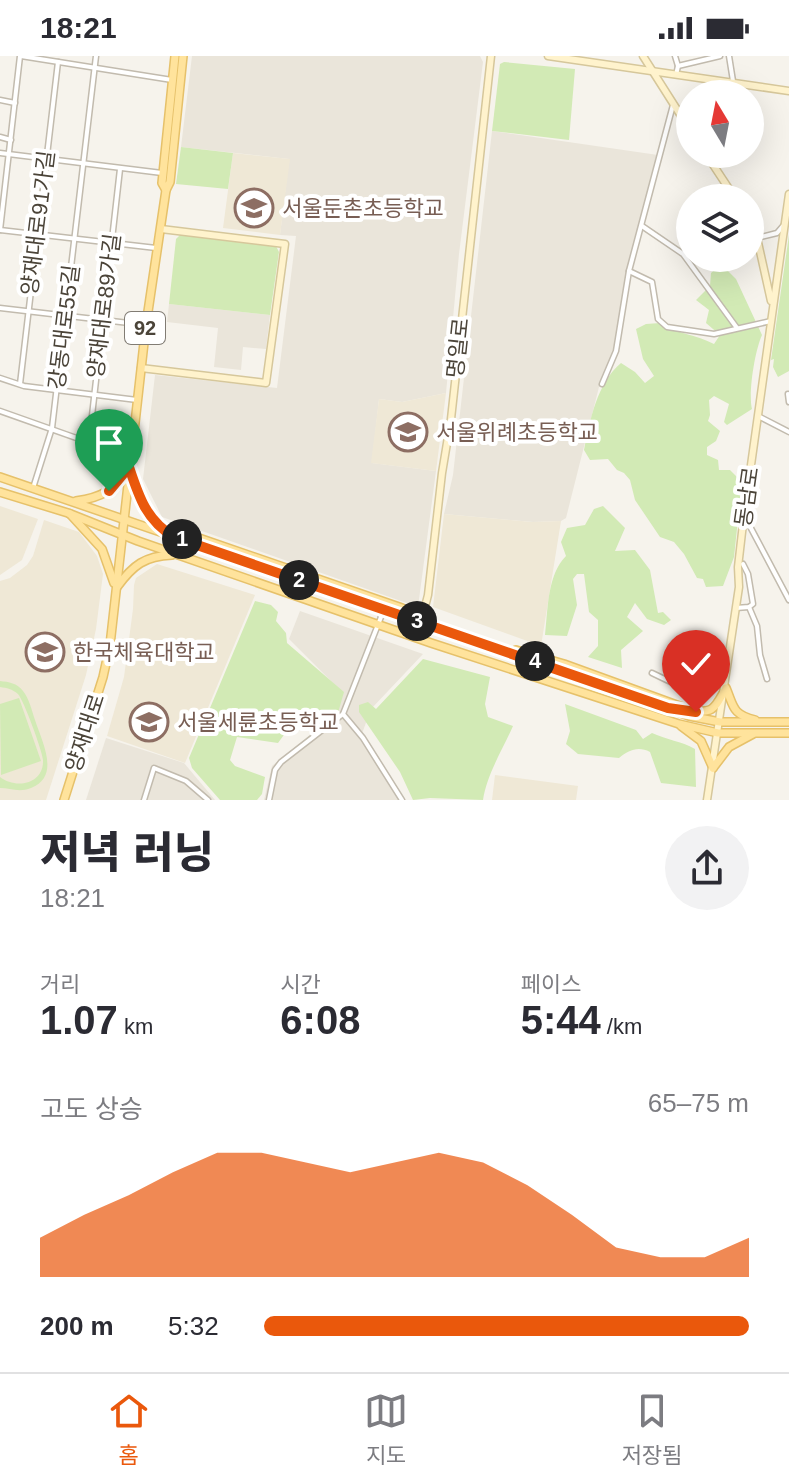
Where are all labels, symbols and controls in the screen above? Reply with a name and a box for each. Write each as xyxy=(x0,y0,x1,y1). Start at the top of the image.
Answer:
text: 18:21 xyxy=(40,11,117,44)
north arrow xyxy=(676,80,764,168)
map controls xyxy=(676,80,764,272)
street label: 양재대로91가길 xyxy=(17,149,59,297)
button: layers xyxy=(676,184,764,272)
school or university icon: 서울둔촌초등학교 xyxy=(233,187,275,229)
place label: 서울둔촌초등학교 xyxy=(282,196,444,221)
street label: 양재대로89가길 xyxy=(83,232,125,380)
street label: 강동대로55길 xyxy=(44,263,84,391)
road number: 92 xyxy=(125,312,165,344)
street label: 명일로 xyxy=(442,316,474,380)
pin xyxy=(75,409,143,491)
school or university icon: 서울위례초등학교 xyxy=(387,411,429,453)
place label: 서울위례초등학교 xyxy=(436,420,598,445)
icon: arrive xyxy=(87,421,131,465)
street label: 동남로 xyxy=(730,465,764,529)
pin: 1 xyxy=(162,519,202,559)
text: 1 xyxy=(176,526,188,551)
pin: 2 xyxy=(279,560,319,600)
text: 2 xyxy=(293,567,305,592)
pin: 3 xyxy=(397,601,437,641)
text: 3 xyxy=(411,608,423,633)
pin xyxy=(662,630,730,712)
school or university icon: 한국체육대학교 xyxy=(24,631,66,673)
place label: 한국체육대학교 xyxy=(73,640,215,665)
pin: 4 xyxy=(515,641,555,681)
icon: check xyxy=(674,642,718,686)
text: 4 xyxy=(529,648,541,673)
street label: 양재대로 xyxy=(61,691,109,775)
school or university icon: 서울세륜초등학교 xyxy=(128,701,170,743)
place label: 서울세륜초등학교 xyxy=(177,710,339,735)
button: share xyxy=(665,826,749,910)
text: 저녁 러닝 xyxy=(40,828,214,877)
text: 18:21 xyxy=(40,883,105,913)
text: 거리 xyxy=(40,972,80,997)
text: 시간 xyxy=(280,972,321,997)
text: 페이스 xyxy=(521,972,581,997)
text: 1.07 xyxy=(40,998,118,1042)
text: 6:08 xyxy=(280,998,360,1042)
text: 5:44 xyxy=(521,998,601,1042)
text: km xyxy=(118,1014,153,1039)
text: /km xyxy=(601,1014,642,1039)
text: 65–75 m xyxy=(648,1088,749,1118)
text: 고도 상승 xyxy=(40,1094,143,1124)
text: 200 m xyxy=(40,1311,114,1341)
text: 5:32 xyxy=(168,1311,219,1341)
tab: 홈 xyxy=(107,1389,151,1469)
tab: 지도 xyxy=(364,1389,408,1469)
tab: 저장됨 xyxy=(622,1389,682,1469)

